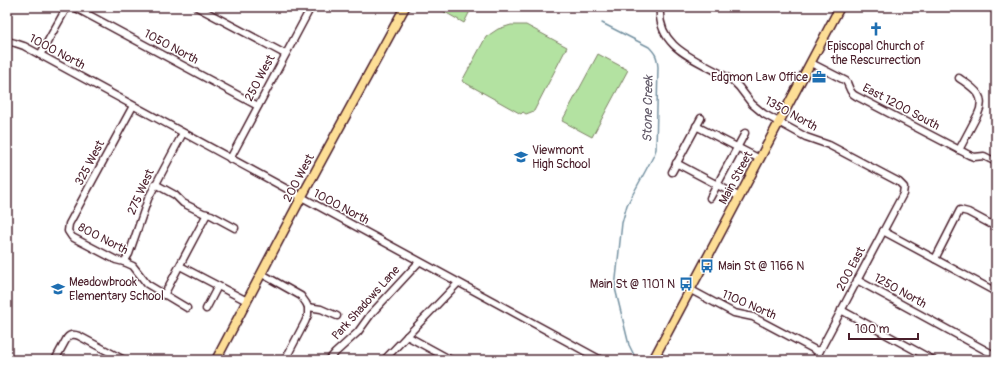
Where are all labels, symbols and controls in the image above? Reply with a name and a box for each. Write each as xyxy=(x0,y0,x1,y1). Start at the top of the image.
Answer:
church icon: Episcopal Church of the Rescurrection xyxy=(868,21,884,37)
street label: 1050 North xyxy=(141,26,201,68)
street label: 1000 North xyxy=(26,31,88,73)
place label: Episcopal Church of the Rescurrection xyxy=(827,39,925,68)
street label: 250 West xyxy=(242,52,279,104)
office icon: Edgmon Law Office xyxy=(811,69,827,85)
place label: Edgmon Law Office xyxy=(711,70,808,85)
water label: Stone Creek xyxy=(639,74,657,143)
street label: East 1200 South xyxy=(860,80,942,134)
street label: 1350 North xyxy=(762,93,820,135)
street label: 325 West xyxy=(72,138,108,188)
place label: Viewmont High School xyxy=(532,143,591,172)
school or university icon: Viewmont High School xyxy=(513,149,529,165)
street label: Main Street xyxy=(716,149,756,207)
street label: 200 West xyxy=(280,151,318,205)
street label: 275 West xyxy=(124,167,158,217)
street label: 1000 North xyxy=(310,186,372,228)
street label: 800 North xyxy=(75,220,131,258)
street label: 200 East xyxy=(833,244,869,294)
bus stop icon: Main St @ 1166 N xyxy=(699,258,715,274)
place label: Main St @ 1166 N xyxy=(718,259,804,274)
street label: Park Shadows Lane xyxy=(329,263,403,343)
street label: 1250 North xyxy=(871,270,929,312)
place label: Meadowbrook Elementary School xyxy=(69,275,164,304)
bus stop icon: Main St @ 1101 N xyxy=(678,276,694,292)
place label: Main St @ 1101 N xyxy=(590,277,675,292)
school or university icon: Meadowbrook Elementary School xyxy=(50,281,66,297)
street label: 1100 North xyxy=(720,287,779,323)
scale bar xyxy=(849,315,918,341)
text: 100 m xyxy=(855,322,890,337)

